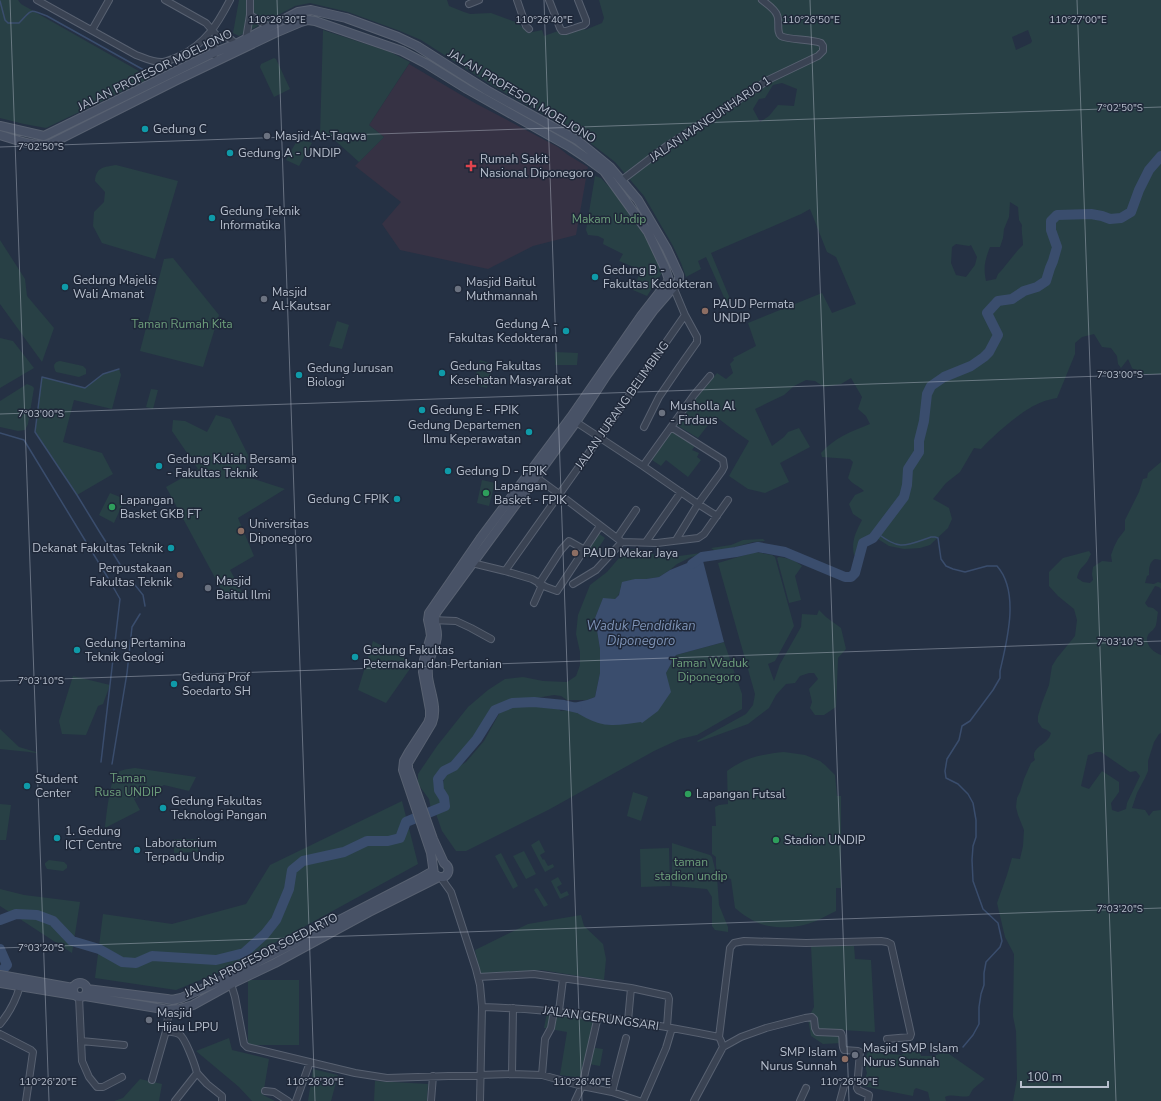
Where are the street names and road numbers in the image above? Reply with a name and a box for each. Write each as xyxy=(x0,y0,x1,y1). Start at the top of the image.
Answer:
street label: JALAN PROFESOR MOELJONO xyxy=(74,26,235,115)
street label: JALAN PROFESOR MOELJONO xyxy=(444,45,599,147)
street label: JALAN MANGUNHARJO 1 xyxy=(645,72,774,166)
street label: JALAN JURANG BELIMBING xyxy=(571,338,673,473)
street label: JALAN PROFESOR SOEDARTO xyxy=(181,909,341,1001)
street label: JALAN GERUNGSARI xyxy=(541,1002,660,1034)

